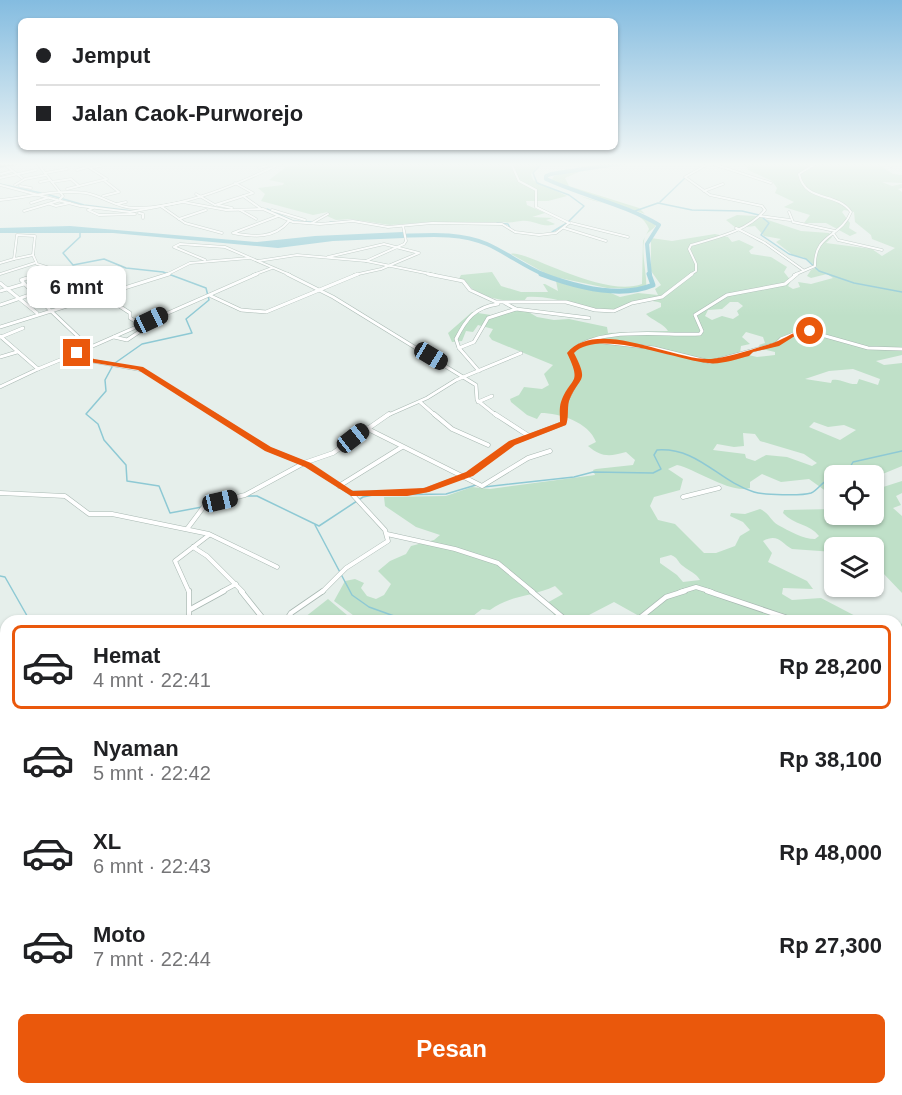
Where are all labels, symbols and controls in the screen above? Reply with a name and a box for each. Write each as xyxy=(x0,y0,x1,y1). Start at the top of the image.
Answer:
text: Jemput xyxy=(72,43,150,68)
text: Jalan Caok-Purworejo xyxy=(72,101,303,126)
callout: 6 mnt xyxy=(28,266,127,308)
text: 6 mnt xyxy=(50,276,103,298)
car xyxy=(131,304,171,336)
route start xyxy=(796,317,823,344)
route end xyxy=(63,339,90,366)
car xyxy=(411,339,451,373)
car xyxy=(333,420,373,456)
map controls xyxy=(824,465,884,597)
button: locate xyxy=(824,465,884,525)
car xyxy=(200,488,240,514)
button: layers xyxy=(824,537,884,597)
icon: car xyxy=(21,640,75,694)
text: Hemat xyxy=(93,643,160,668)
text: Rp 28,200 xyxy=(779,654,882,679)
text: 4 mnt · 22:41 xyxy=(93,669,211,691)
icon: car xyxy=(21,733,75,787)
text: Nyaman xyxy=(93,736,179,761)
text: Rp 38,100 xyxy=(779,747,882,772)
text: 5 mnt · 22:42 xyxy=(93,762,211,784)
icon: car xyxy=(21,826,75,880)
text: XL xyxy=(93,829,121,854)
text: Rp 48,000 xyxy=(779,840,882,865)
text: 6 mnt · 22:43 xyxy=(93,855,211,877)
icon: car xyxy=(21,919,75,973)
text: Moto xyxy=(93,922,146,947)
text: Rp 27,300 xyxy=(779,933,882,958)
text: 7 mnt · 22:44 xyxy=(93,948,211,970)
button: Pesan xyxy=(18,1014,885,1083)

